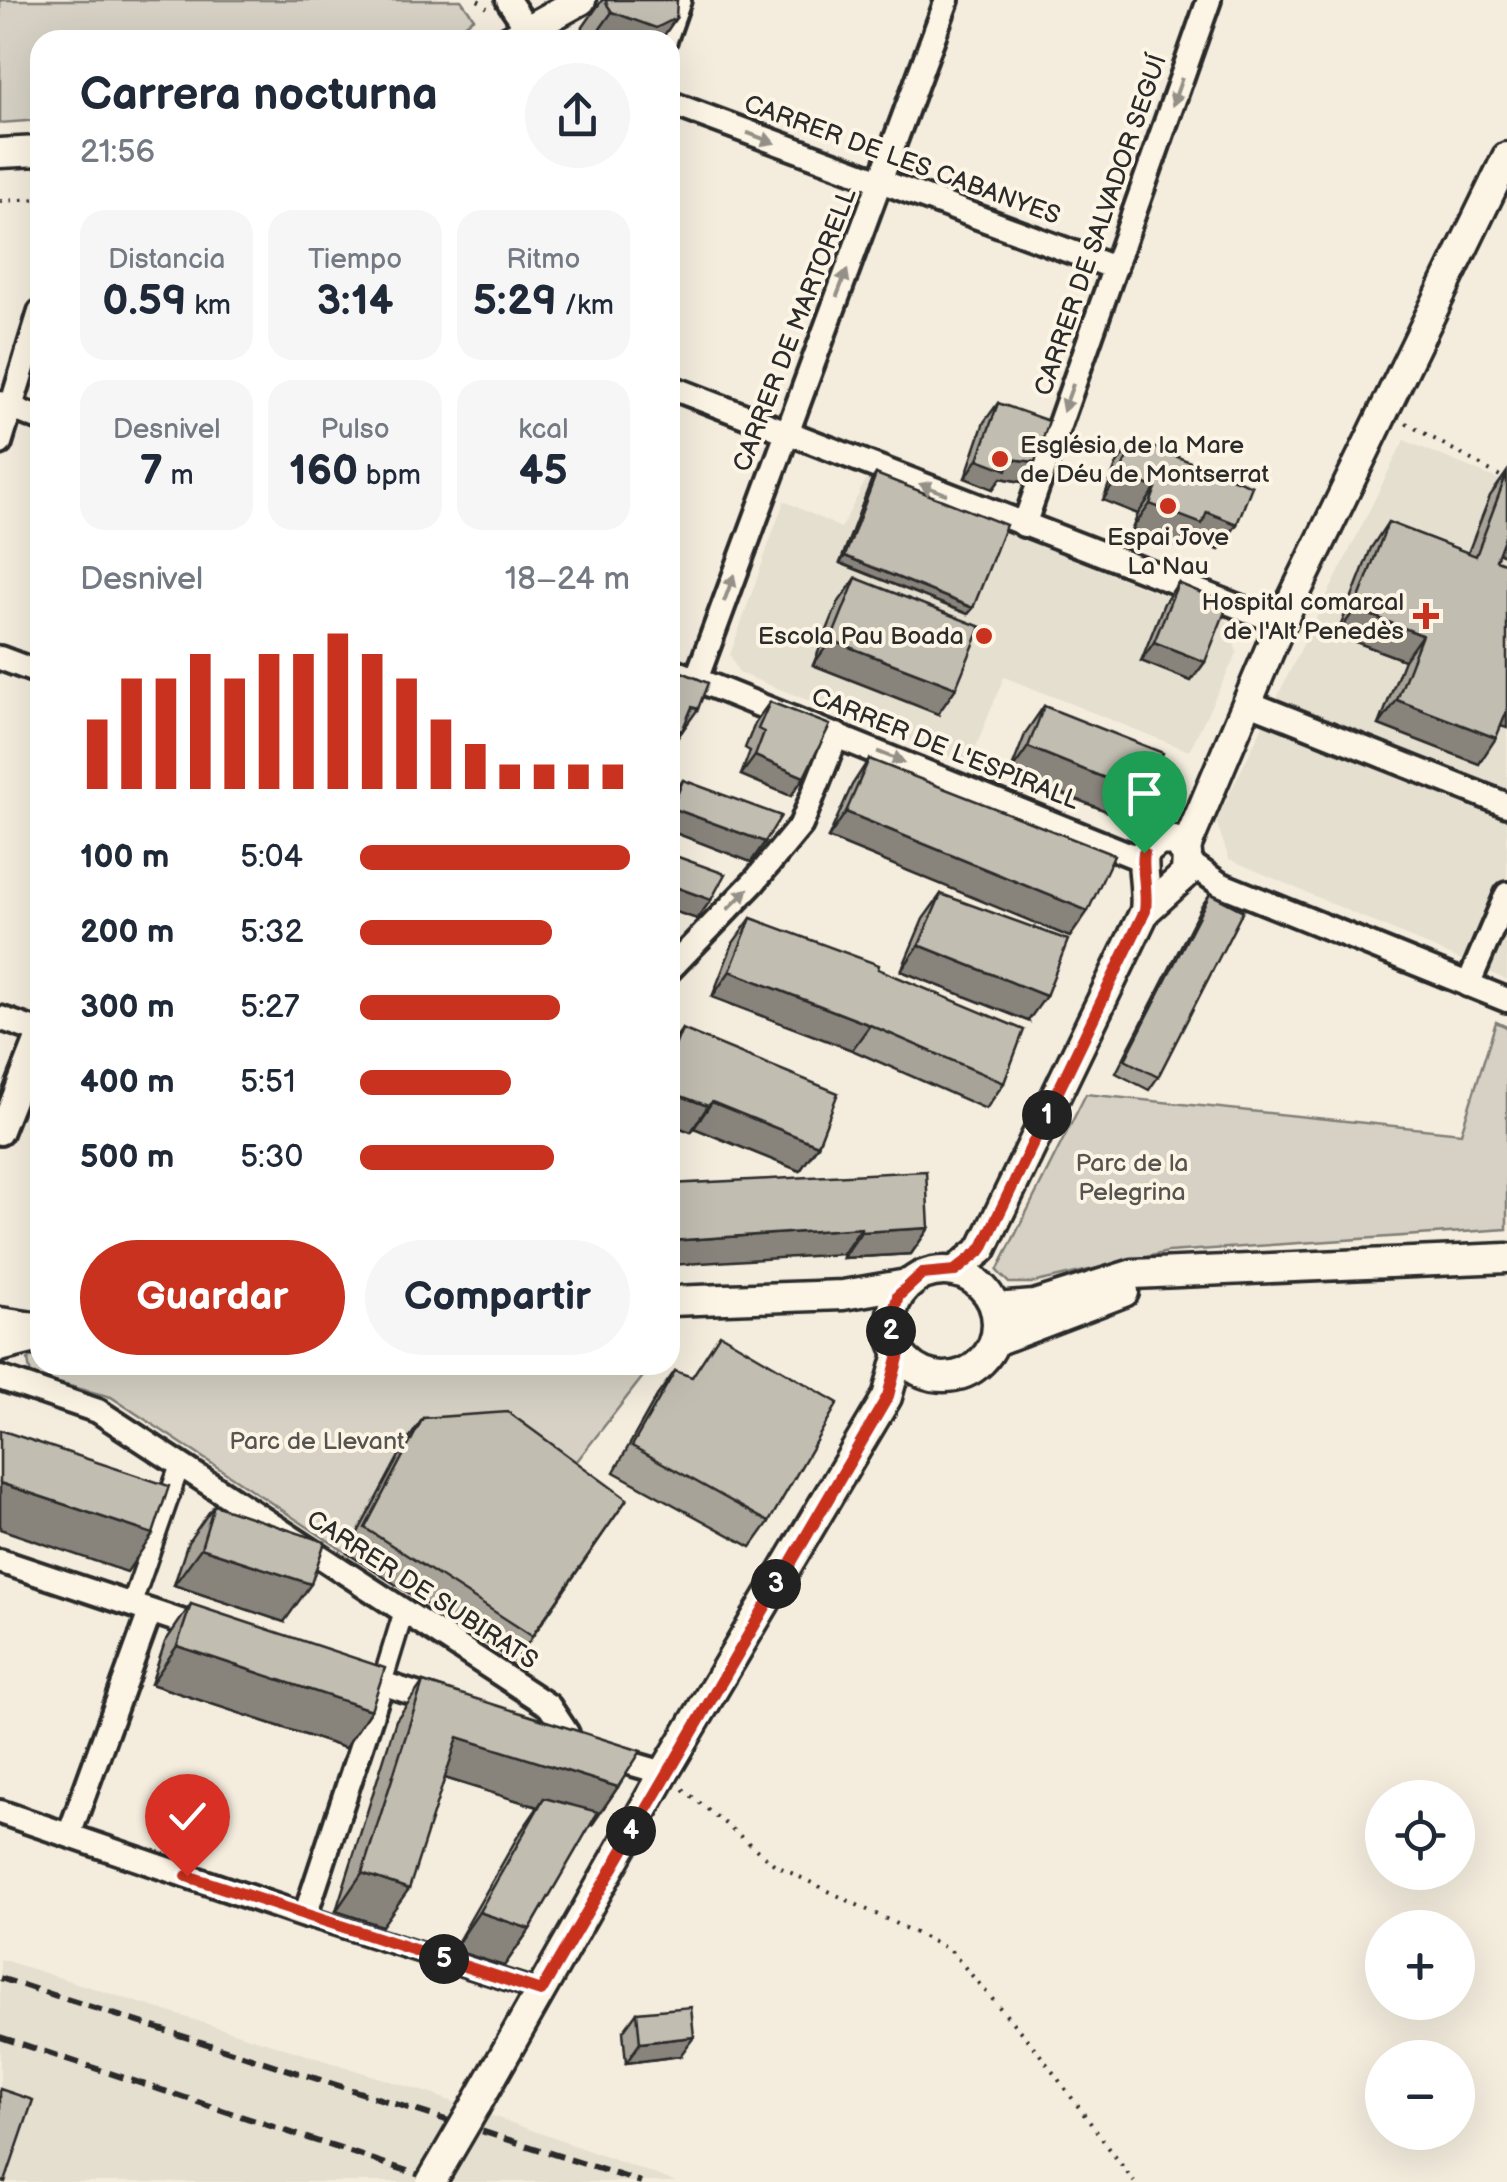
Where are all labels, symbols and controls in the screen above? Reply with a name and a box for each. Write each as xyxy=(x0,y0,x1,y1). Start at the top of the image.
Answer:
street label: CARRER DE SALVADOR SEGUÍ xyxy=(1028,50,1174,400)
button: share xyxy=(525,63,630,168)
text: Carrera nocturna xyxy=(80,68,438,123)
one-way arrow xyxy=(1168,77,1183,107)
street label: CARRER DE LES CABANYES xyxy=(740,88,1064,232)
one-way arrow xyxy=(746,130,776,146)
text: 21:56 xyxy=(80,133,155,172)
street label: CARRER DE MARTORELL xyxy=(727,183,864,476)
text: Distancia xyxy=(108,243,225,276)
text: Tiempo xyxy=(308,243,402,276)
text: Ritmo xyxy=(506,243,580,276)
one-way arrow xyxy=(834,268,850,298)
text: 0.59 xyxy=(102,276,187,327)
text: 3:14 xyxy=(316,276,394,327)
text: 5:29 xyxy=(473,276,557,327)
text: km xyxy=(187,289,231,322)
text: /km xyxy=(557,289,614,322)
one-way arrow xyxy=(1060,384,1075,414)
text: Desnivel xyxy=(113,413,221,446)
text: Pulso xyxy=(320,413,390,446)
text: kcal xyxy=(518,413,568,446)
place label: Església de la Mare de Déu de Montserrat xyxy=(1020,430,1270,490)
text: 7 xyxy=(140,446,163,497)
text: 160 xyxy=(289,446,358,497)
text: 45 xyxy=(519,446,568,497)
marker: Església de la Mare de Déu de Montserrat xyxy=(989,448,1011,470)
text: m xyxy=(163,459,194,492)
text: bpm xyxy=(358,459,421,492)
one-way arrow xyxy=(918,481,948,496)
marker: Espai Jove La Nau xyxy=(1157,495,1179,517)
place label: Espai Jove La Nau xyxy=(1107,522,1229,582)
text: Desnivel xyxy=(80,560,203,599)
text: 18–24 m xyxy=(505,560,630,599)
one-way arrow xyxy=(722,572,737,602)
place label: Hospital comarcal de l'Alt Penedès xyxy=(1202,587,1404,647)
marker: Hospital comarcal de l'Alt Penedès xyxy=(1413,603,1439,629)
place label: Escola Pau Boada xyxy=(758,621,964,652)
marker: Escola Pau Boada xyxy=(973,625,995,647)
street label: CARRER DE L'ESPIRALL xyxy=(807,681,1084,817)
one-way arrow xyxy=(876,749,906,765)
pin xyxy=(1102,751,1187,854)
icon: arrive xyxy=(1117,766,1172,821)
text: 100 m xyxy=(80,838,169,877)
text: 5:04 xyxy=(240,838,303,877)
one-way arrow xyxy=(725,887,749,911)
text: 200 m xyxy=(80,913,174,952)
text: 5:32 xyxy=(240,913,303,952)
text: 300 m xyxy=(80,988,175,1027)
text: 5:27 xyxy=(240,988,299,1027)
text: 400 m xyxy=(80,1063,175,1102)
text: 5:51 xyxy=(240,1063,296,1102)
pin: 1 xyxy=(1022,1090,1072,1140)
text: 1 xyxy=(1041,1098,1053,1131)
text: 500 m xyxy=(80,1138,174,1177)
text: 5:30 xyxy=(240,1138,303,1177)
park label: Parc de la Pelegrina xyxy=(1076,1148,1188,1208)
button: Guardar xyxy=(80,1240,345,1355)
button: Compartir xyxy=(365,1240,630,1355)
pin: 2 xyxy=(866,1306,916,1356)
text: 2 xyxy=(883,1314,899,1347)
park label: Parc de Llevant xyxy=(229,1426,405,1457)
street label: CARRER DE SUBIRATS xyxy=(301,1504,543,1676)
pin: 3 xyxy=(751,1559,801,1609)
text: 3 xyxy=(768,1567,784,1600)
pin xyxy=(145,1774,230,1877)
map controls xyxy=(1365,1780,1475,2150)
button: locate xyxy=(1365,1780,1475,1890)
icon: check xyxy=(160,1789,215,1844)
pin: 4 xyxy=(606,1806,656,1856)
text: 4 xyxy=(623,1814,639,1847)
button: + xyxy=(1365,1910,1475,2020)
pin: 5 xyxy=(419,1934,469,1984)
text: 5 xyxy=(436,1942,452,1975)
button: − xyxy=(1365,2040,1475,2150)

